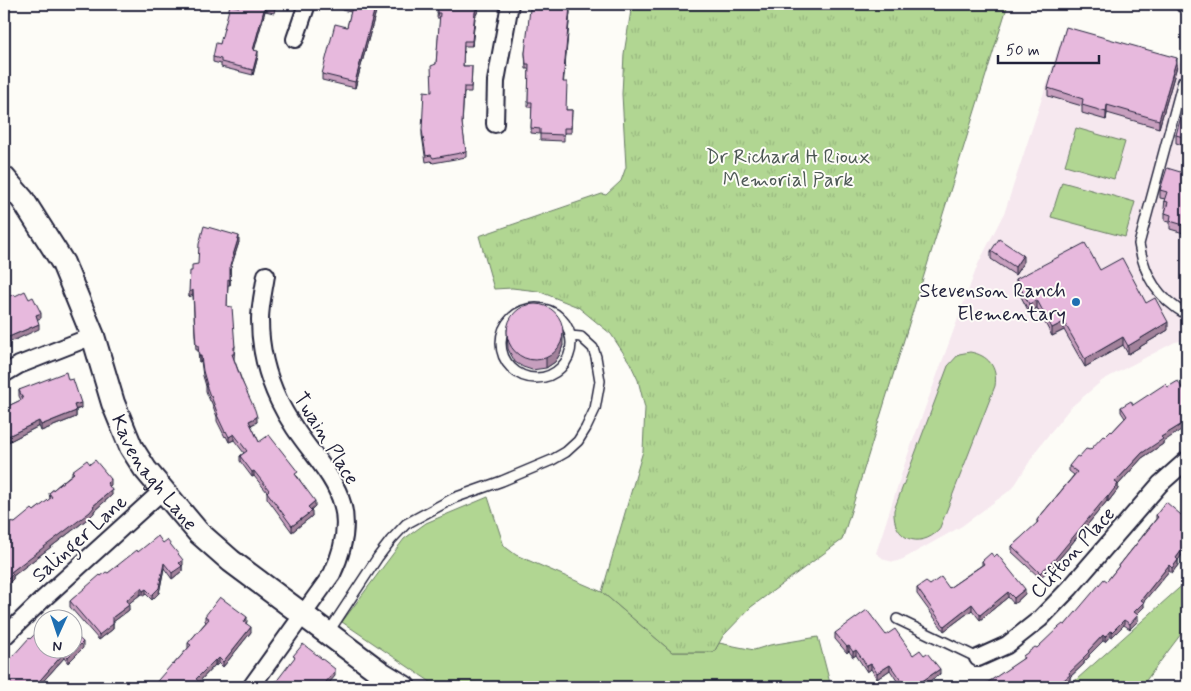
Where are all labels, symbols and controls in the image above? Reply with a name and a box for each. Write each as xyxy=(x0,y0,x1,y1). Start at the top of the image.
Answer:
scale bar xyxy=(998,32,1100,64)
text: 50 m xyxy=(1006,41,1040,61)
park label: Dr Richard H Rioux Memorial Park xyxy=(706,144,871,194)
place label: Stevenson Ranch Elementary xyxy=(920,278,1066,328)
marker: Stevenson Ranch Elementary xyxy=(1070,296,1082,308)
street label: Twain Place xyxy=(287,387,365,490)
street label: Kavenagh Lane xyxy=(104,411,203,537)
street label: Salinger Lane xyxy=(26,489,135,591)
street label: Clifton Place xyxy=(1025,501,1122,605)
north arrow xyxy=(32,608,82,658)
text: N xyxy=(52,637,63,655)

